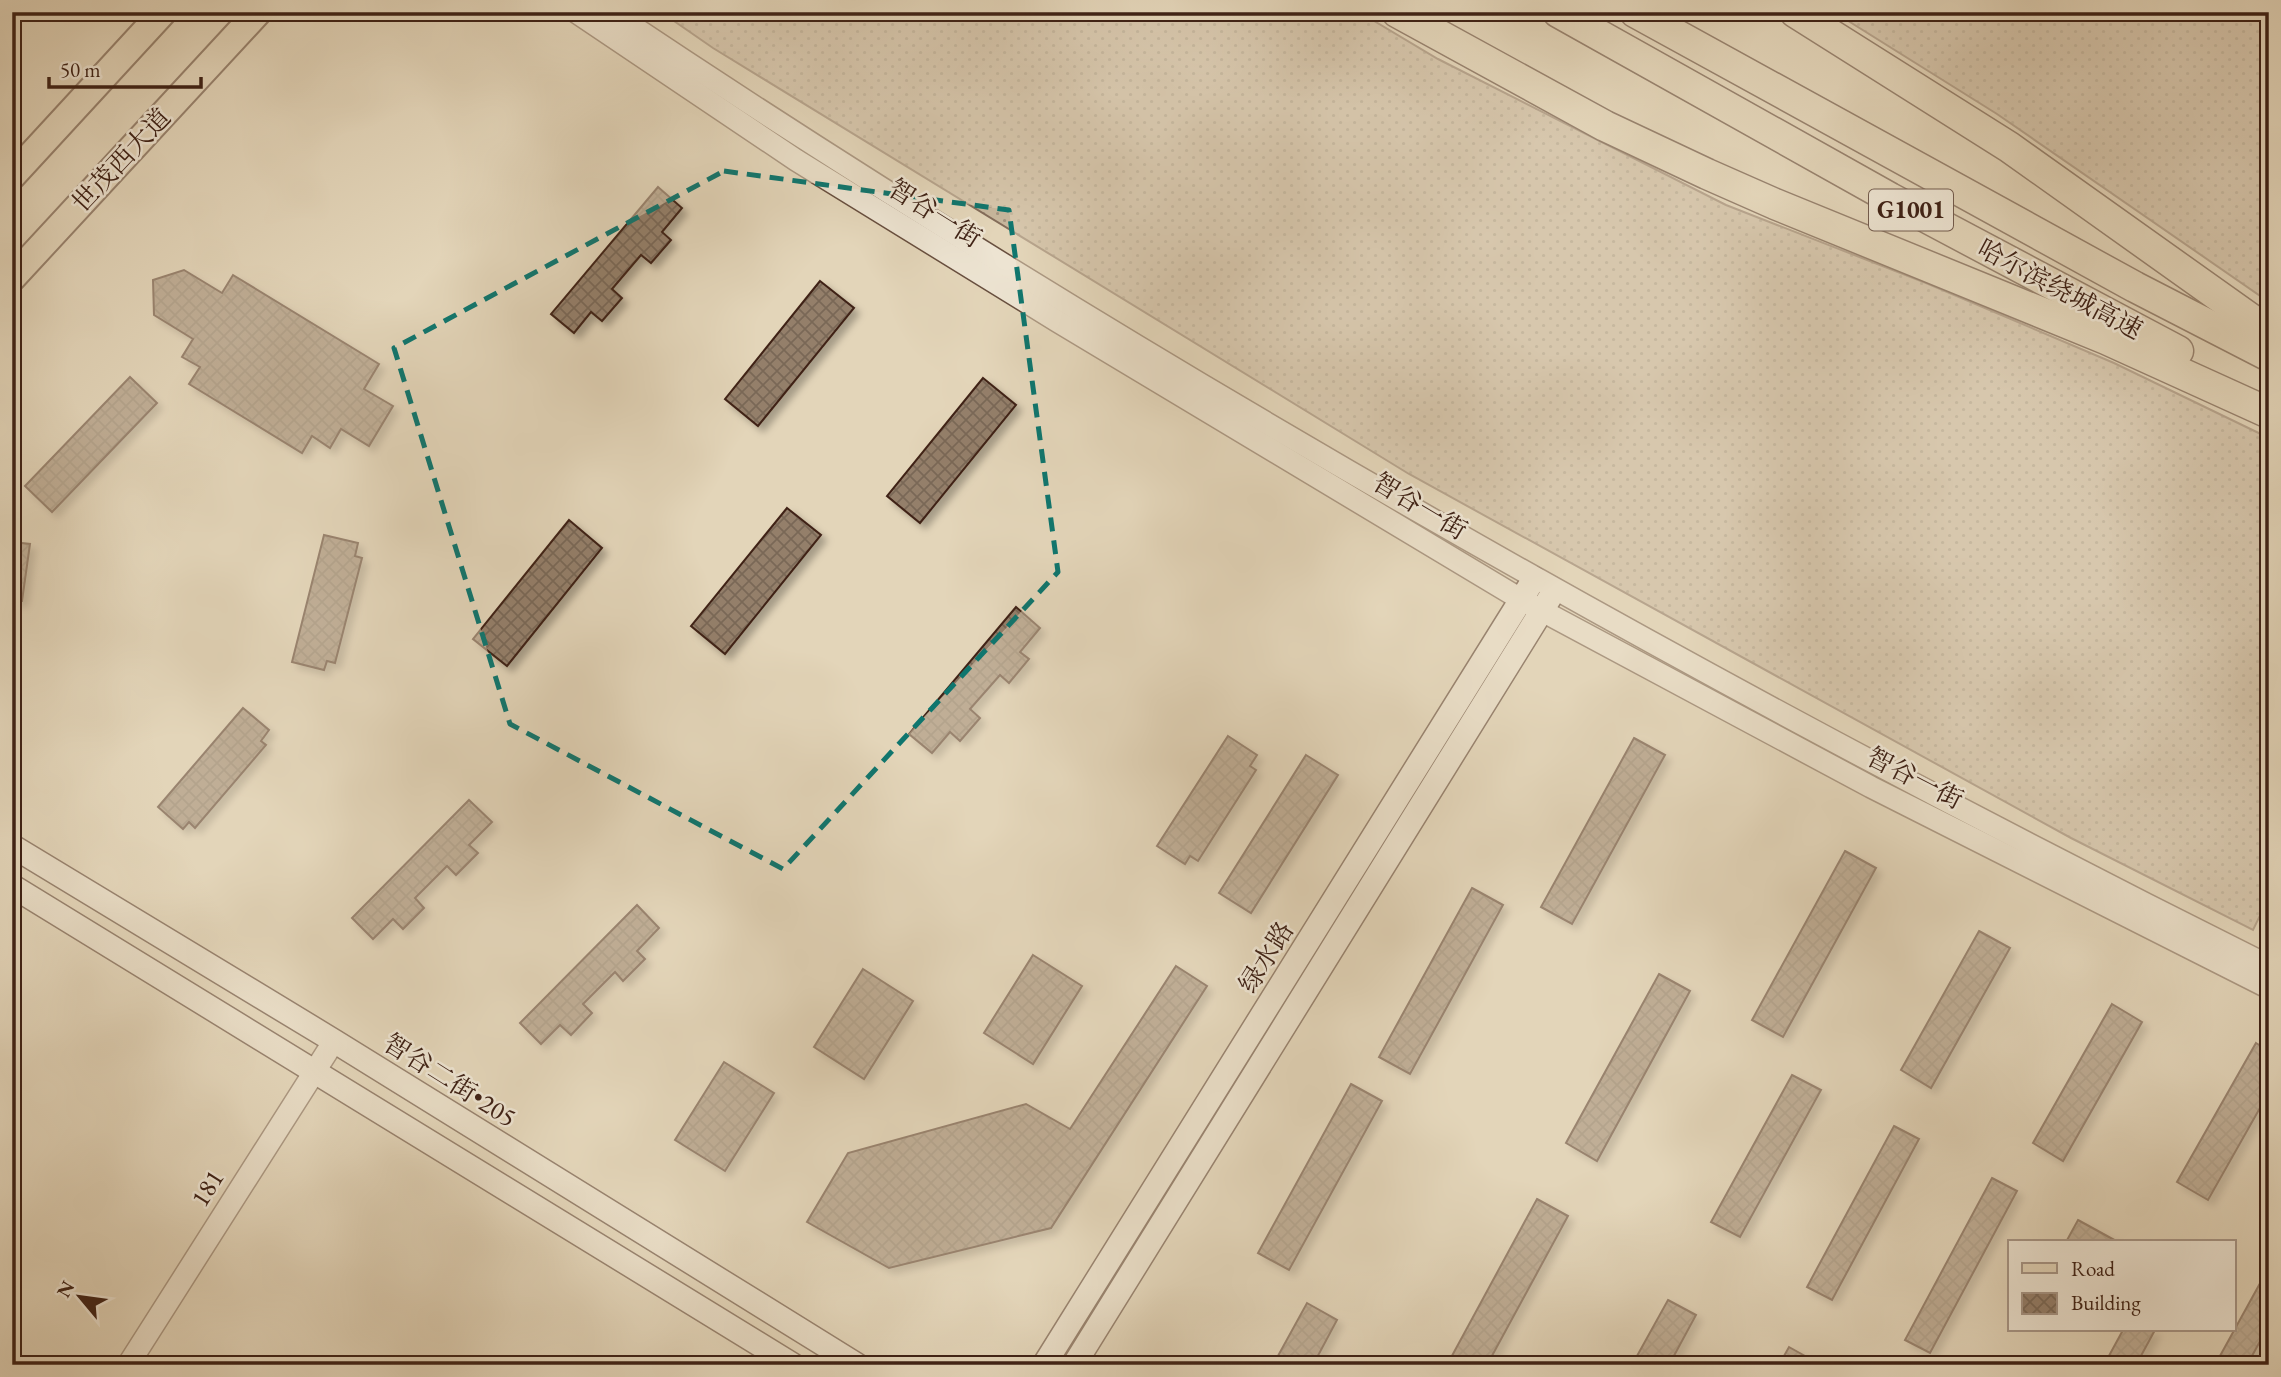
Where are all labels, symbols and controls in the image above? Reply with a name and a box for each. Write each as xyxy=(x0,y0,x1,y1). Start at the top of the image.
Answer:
scale bar xyxy=(49,46,201,90)
text: 50 m xyxy=(60,56,101,83)
street label: 世茂西大道 xyxy=(64,101,178,219)
street label: 智谷一街 xyxy=(882,171,988,255)
road number: G1001 xyxy=(1869,190,1953,230)
street label: 哈尔滨绕城高速 xyxy=(1972,231,2148,347)
street label: 智谷一街 xyxy=(1367,465,1473,547)
street label: 智谷一街 xyxy=(1861,739,1969,817)
street label: 绿水路 xyxy=(1231,915,1301,999)
street label: 智谷二街•205 xyxy=(377,1026,523,1134)
street label: 181 xyxy=(183,1163,231,1213)
legend xyxy=(2008,1240,2236,1332)
text: Road xyxy=(2071,1255,2115,1282)
north arrow xyxy=(46,1262,116,1332)
text: N xyxy=(51,1276,81,1302)
text: Building xyxy=(2071,1289,2141,1316)

